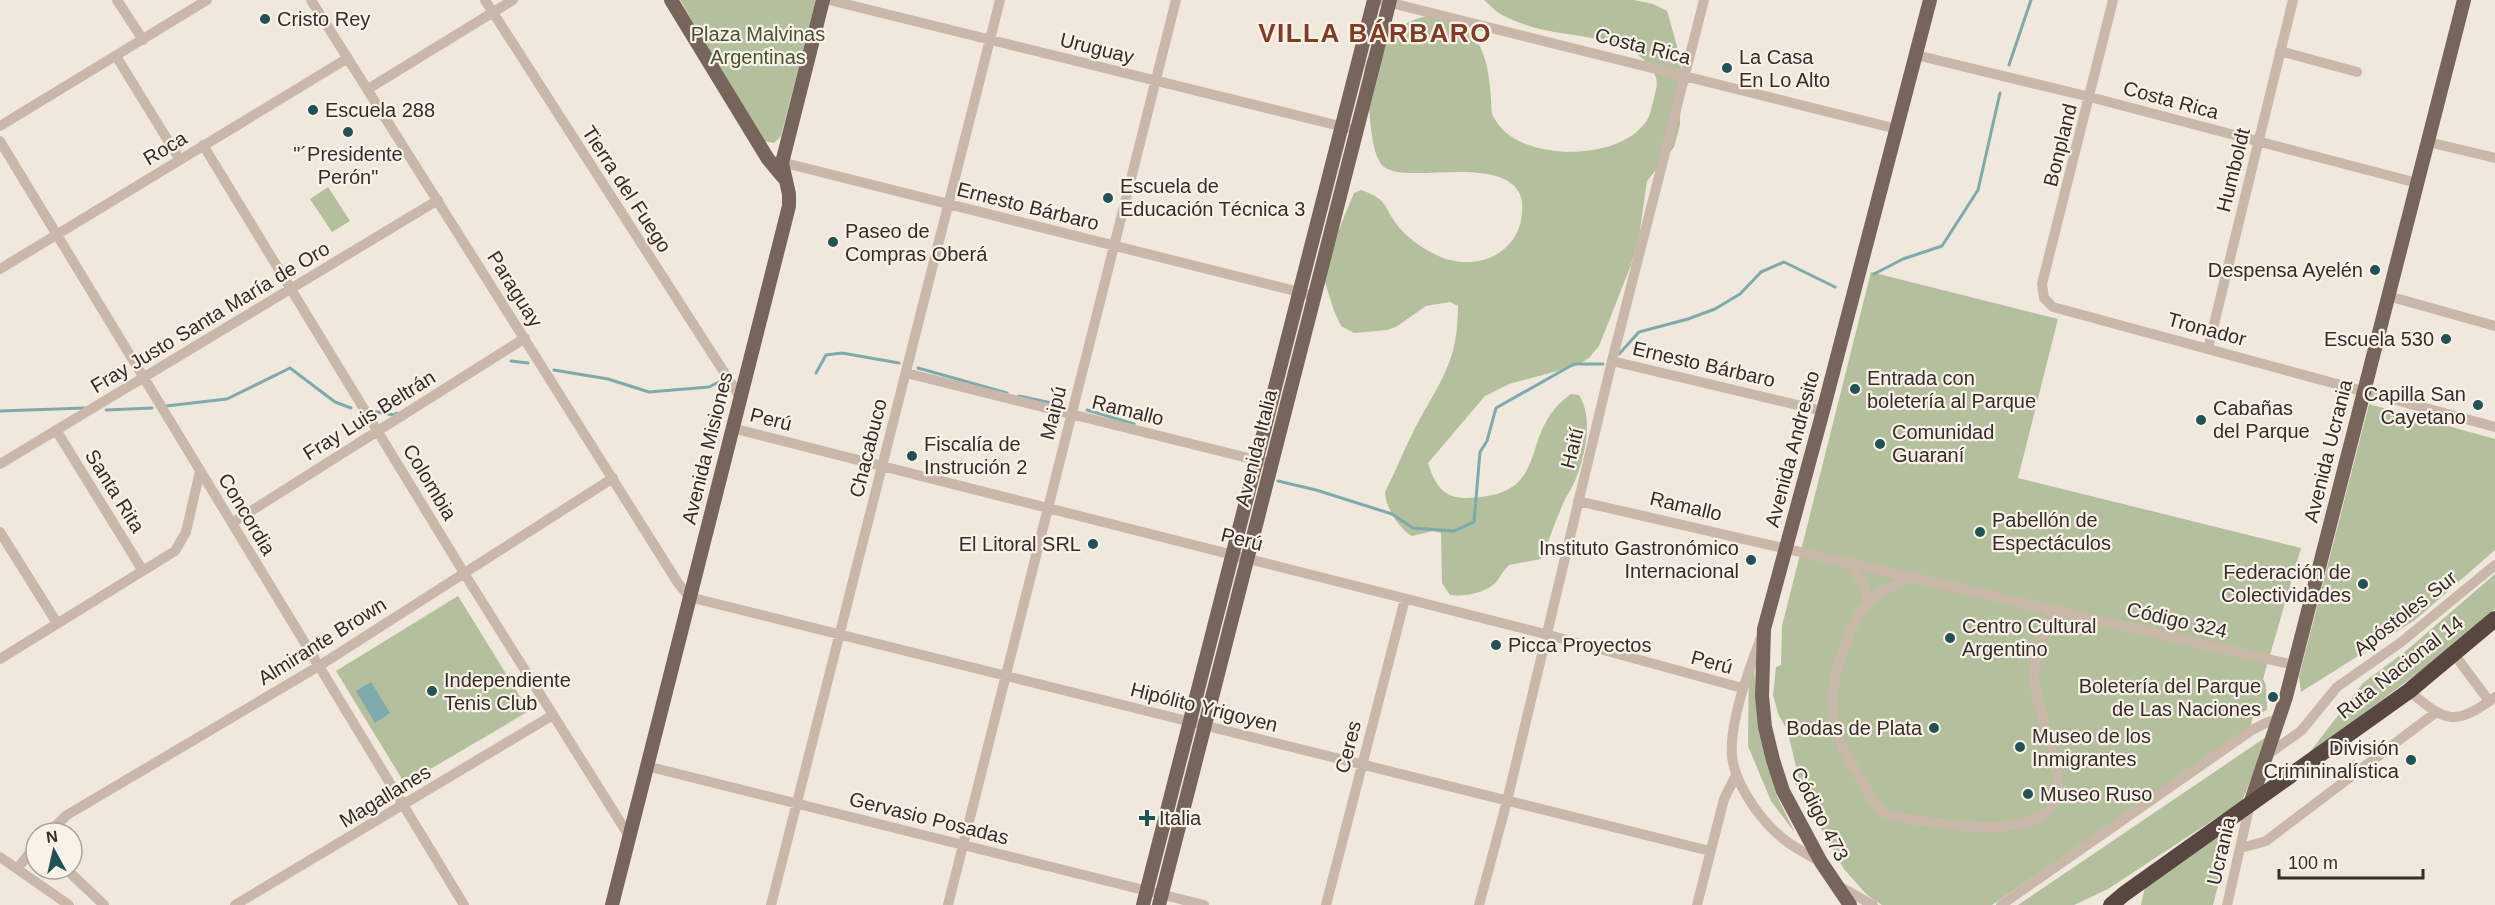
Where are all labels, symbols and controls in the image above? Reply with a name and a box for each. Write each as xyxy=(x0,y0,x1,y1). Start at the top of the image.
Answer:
place label: Cristo Rey xyxy=(277,8,370,30)
marker: Cristo Rey xyxy=(258,12,272,26)
district label: VILLA BÁRBARO xyxy=(1258,18,1492,48)
park label: Plaza Malvinas Argentinas xyxy=(691,23,825,68)
street label: Costa Rica xyxy=(1593,23,1694,69)
street label: Uruguay xyxy=(1058,28,1136,68)
place label: La Casa En Lo Alto xyxy=(1739,46,1830,91)
marker: La Casa En Lo Alto xyxy=(1720,61,1734,75)
street label: Costa Rica xyxy=(2121,77,2222,124)
place label: Escuela 288 xyxy=(325,99,435,121)
street label: Bonpland xyxy=(2039,101,2081,189)
marker: Escuela 288 xyxy=(306,103,320,117)
street label: Tierra del Fuego xyxy=(578,122,676,256)
marker: "´Presidente Perón" xyxy=(341,125,355,139)
street label: Humboldt xyxy=(2212,125,2254,214)
street label: Roca xyxy=(139,126,191,169)
place label: "´Presidente Perón" xyxy=(293,143,403,188)
place label: Escuela de Educación Técnica 3 xyxy=(1120,175,1305,220)
street label: Ernesto Bárbaro xyxy=(955,178,1101,234)
marker: Escuela de Educación Técnica 3 xyxy=(1101,191,1115,205)
place label: Paseo de Compras Oberá xyxy=(845,220,988,265)
marker: Paseo de Compras Oberá xyxy=(826,235,840,249)
street label: Fray Justo Santa María de Oro xyxy=(87,237,333,397)
street label: Paraguay xyxy=(483,247,547,331)
place label: Despensa Ayelén xyxy=(2208,259,2363,281)
marker: Despensa Ayelén xyxy=(2368,263,2382,277)
street label: Tronador xyxy=(2165,308,2249,350)
place label: Escuela 530 xyxy=(2324,328,2434,350)
marker: Escuela 530 xyxy=(2439,332,2453,346)
street label: Ernesto Bárbaro xyxy=(1631,337,1777,391)
street label: Fray Luis Beltrán xyxy=(299,366,439,464)
place label: Entrada con boletería al Parque xyxy=(1867,367,2036,412)
street label: Avenida Andresito xyxy=(1761,368,1823,530)
street label: Avenida Misiones xyxy=(677,369,737,527)
street label: Avenida Ucrania xyxy=(2300,376,2357,525)
marker: Entrada con boletería al Parque xyxy=(1848,382,1862,396)
place label: Capilla San Cayetano xyxy=(2364,383,2466,428)
street label: Maipú xyxy=(1036,384,1070,442)
street label: Avenida Italia xyxy=(1231,386,1281,509)
street label: Ramallo xyxy=(1090,390,1166,430)
street label: Chacabuco xyxy=(845,396,891,500)
place label: Cabañas del Parque xyxy=(2213,397,2310,442)
marker: Capilla San Cayetano xyxy=(2471,398,2485,412)
street label: Perú xyxy=(748,403,794,435)
marker: Cabañas del Parque xyxy=(2194,413,2208,427)
place label: Comunidad Guaraní xyxy=(1892,421,1994,466)
street label: Haití xyxy=(1556,425,1588,471)
place label: Fiscalía de Instrución 2 xyxy=(924,433,1027,478)
marker: Comunidad Guaraní xyxy=(1873,437,1887,451)
street label: Colombia xyxy=(399,440,462,525)
street label: Santa Rita xyxy=(81,446,150,537)
marker: Fiscalía de Instrución 2 xyxy=(905,449,919,463)
street label: Concordia xyxy=(214,469,280,559)
street label: Ramallo xyxy=(1648,487,1724,525)
place label: Pabellón de Espectáculos xyxy=(1992,509,2111,554)
street label: Perú xyxy=(1219,523,1265,555)
marker: Pabellón de Espectáculos xyxy=(1973,525,1987,539)
place label: El Litoral SRL xyxy=(959,533,1081,555)
marker: El Litoral SRL xyxy=(1086,537,1100,551)
place label: Instituto Gastronómico Internacional xyxy=(1539,537,1739,582)
marker: Instituto Gastronómico Internacional xyxy=(1744,553,1758,567)
place label: Federación de Colectividades xyxy=(2221,561,2351,606)
street label: Apóstoles Sur xyxy=(2349,566,2461,660)
marker: Federación de Colectividades xyxy=(2356,577,2370,591)
street label: Almirante Brown xyxy=(254,593,390,689)
street label: Código 324 xyxy=(2125,598,2229,642)
street label: Ruta Nacional 14 xyxy=(2333,611,2467,723)
place label: Centro Cultural Argentino xyxy=(1962,615,2097,660)
marker: Centro Cultural Argentino xyxy=(1943,631,1957,645)
place label: Picca Proyectos xyxy=(1508,634,1651,656)
marker: Picca Proyectos xyxy=(1489,638,1503,652)
street label: Perú xyxy=(1689,646,1735,678)
place label: Independiente Tenis Club xyxy=(444,669,571,714)
place label: Boletería del Parque de Las Naciones xyxy=(2079,675,2261,720)
street label: Hipólito Yrigoyen xyxy=(1128,678,1280,736)
marker: Independiente Tenis Club xyxy=(425,684,439,698)
marker: Boletería del Parque de Las Naciones xyxy=(2266,690,2280,704)
place label: Bodas de Plata xyxy=(1786,717,1923,739)
street label: Ceres xyxy=(1331,718,1365,776)
marker: Bodas de Plata xyxy=(1927,721,1941,735)
place label: Museo de los Inmigrantes xyxy=(2032,725,2151,770)
place label: División Crimininalística xyxy=(2263,737,2400,782)
marker: Museo de los Inmigrantes xyxy=(2013,740,2027,754)
marker: División Crimininalística xyxy=(2404,753,2418,767)
street label: Magallanes xyxy=(335,760,435,832)
street label: Código 473 xyxy=(1787,763,1853,865)
place label: Museo Ruso xyxy=(2040,783,2152,805)
marker: Museo Ruso xyxy=(2021,787,2035,801)
street label: Gervasio Posadas xyxy=(847,788,1011,848)
place label: Italia xyxy=(1159,807,1202,829)
marker: Italia xyxy=(1140,811,1154,825)
street label: Ucrania xyxy=(2203,814,2240,887)
north arrow xyxy=(24,821,84,881)
text: N xyxy=(45,827,59,846)
scale bar xyxy=(2279,842,2423,880)
text: 100 m xyxy=(2288,853,2338,873)

